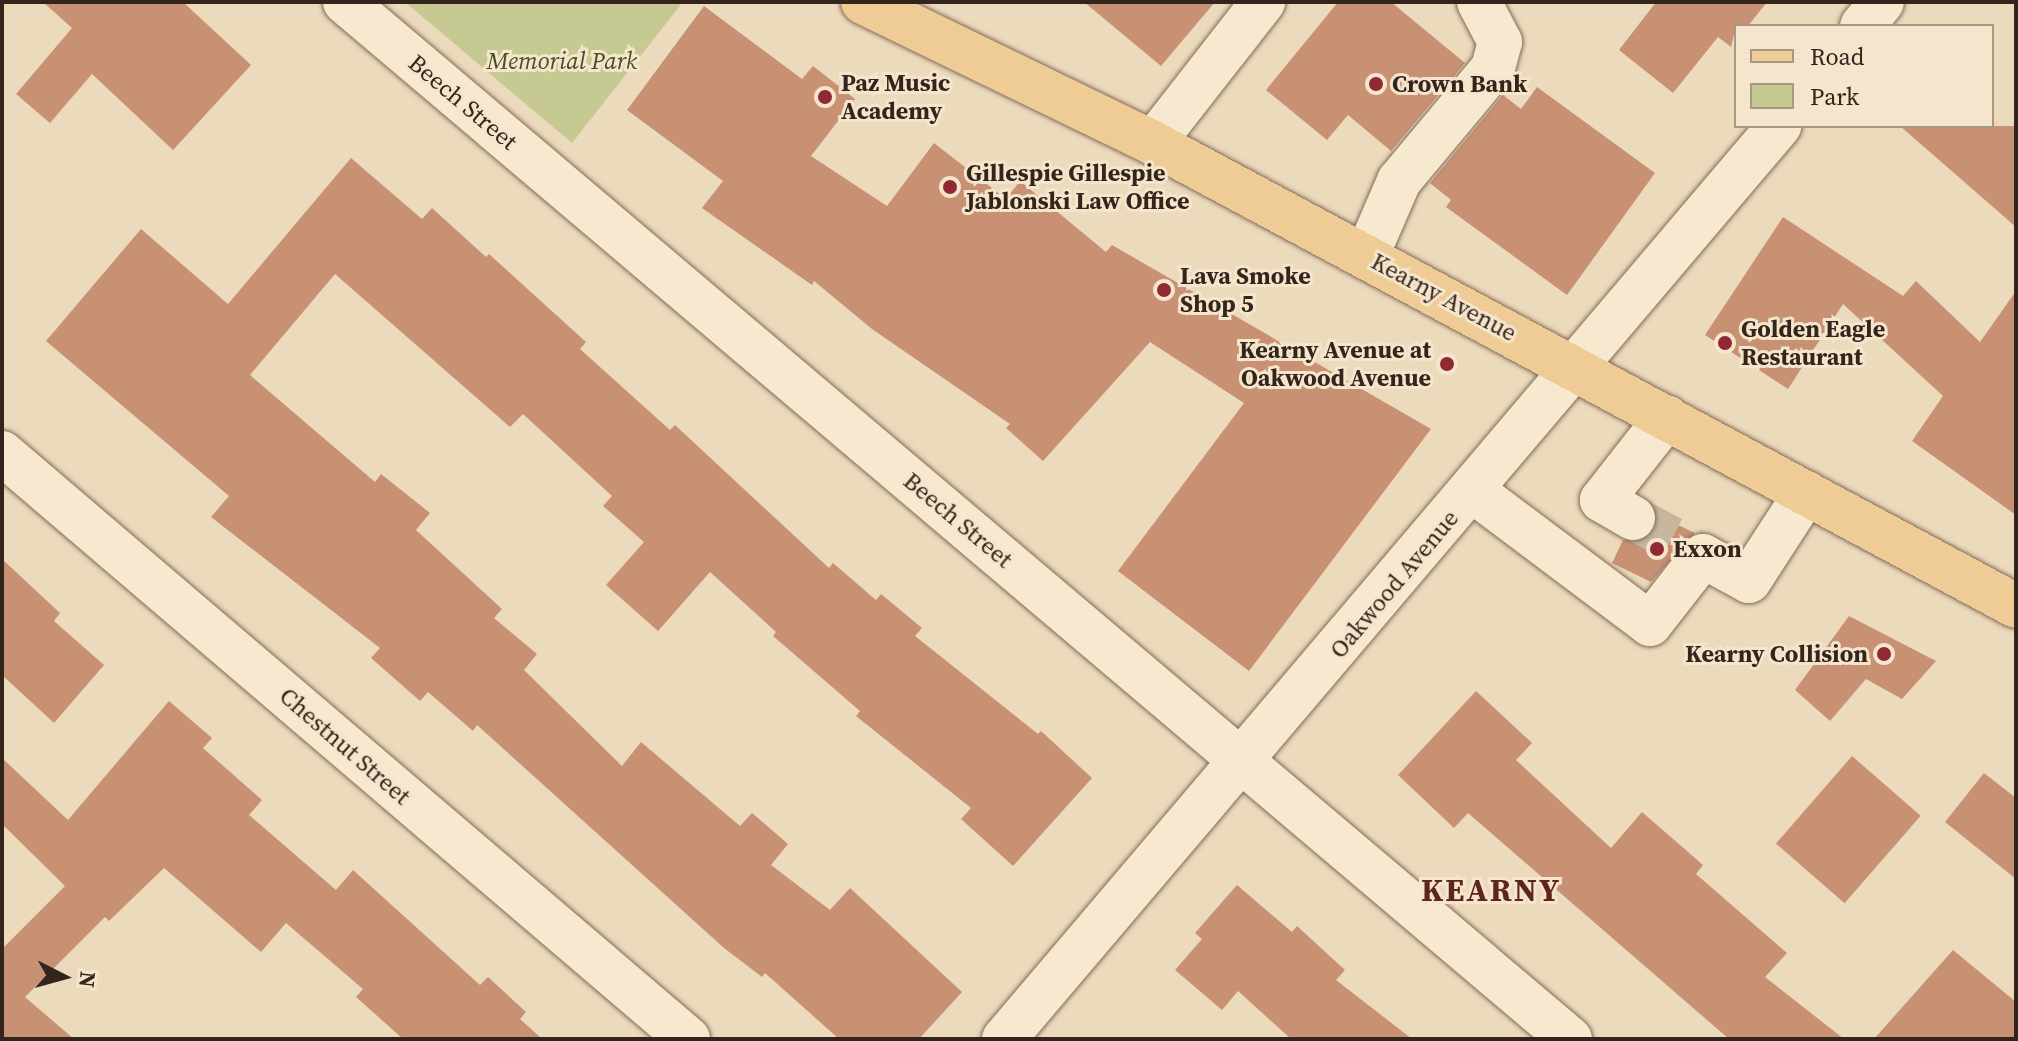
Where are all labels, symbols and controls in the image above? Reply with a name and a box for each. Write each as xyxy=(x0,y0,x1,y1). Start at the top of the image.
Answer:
legend xyxy=(1734,24,1994,128)
text: Road xyxy=(1810,40,1864,73)
park label: Memorial Park xyxy=(487,47,637,75)
street label: Beech Street xyxy=(403,48,523,156)
place label: Paz Music Academy xyxy=(841,69,950,125)
place label: Crown Bank xyxy=(1392,70,1527,98)
marker: Crown Bank xyxy=(1367,75,1385,93)
text: Park xyxy=(1810,80,1859,113)
marker: Paz Music Academy xyxy=(816,88,834,106)
place label: Gillespie Gillespie Jablonski Law Office xyxy=(966,159,1190,215)
marker: Gillespie Gillespie Jablonski Law Office xyxy=(941,178,959,196)
street label: Kearny Avenue xyxy=(1366,247,1522,347)
place label: Lava Smoke Shop 5 xyxy=(1180,262,1311,318)
marker: Lava Smoke Shop 5 xyxy=(1155,281,1173,299)
place label: Golden Eagle Restaurant xyxy=(1741,315,1885,371)
marker: Golden Eagle Restaurant xyxy=(1716,334,1734,352)
place label: Kearny Avenue at Oakwood Avenue xyxy=(1239,336,1431,392)
marker: Kearny Avenue at Oakwood Avenue xyxy=(1438,355,1456,373)
street label: Beech Street xyxy=(898,466,1018,574)
street label: Oakwood Avenue xyxy=(1324,504,1464,664)
place label: Exxon xyxy=(1673,535,1742,563)
marker: Exxon xyxy=(1648,540,1666,558)
place label: Kearny Collision xyxy=(1685,640,1868,668)
marker: Kearny Collision xyxy=(1875,645,1893,663)
street label: Chestnut Street xyxy=(274,681,416,811)
district label: KEARNY xyxy=(1421,871,1561,909)
north arrow xyxy=(24,937,104,1017)
text: N xyxy=(72,970,104,989)

